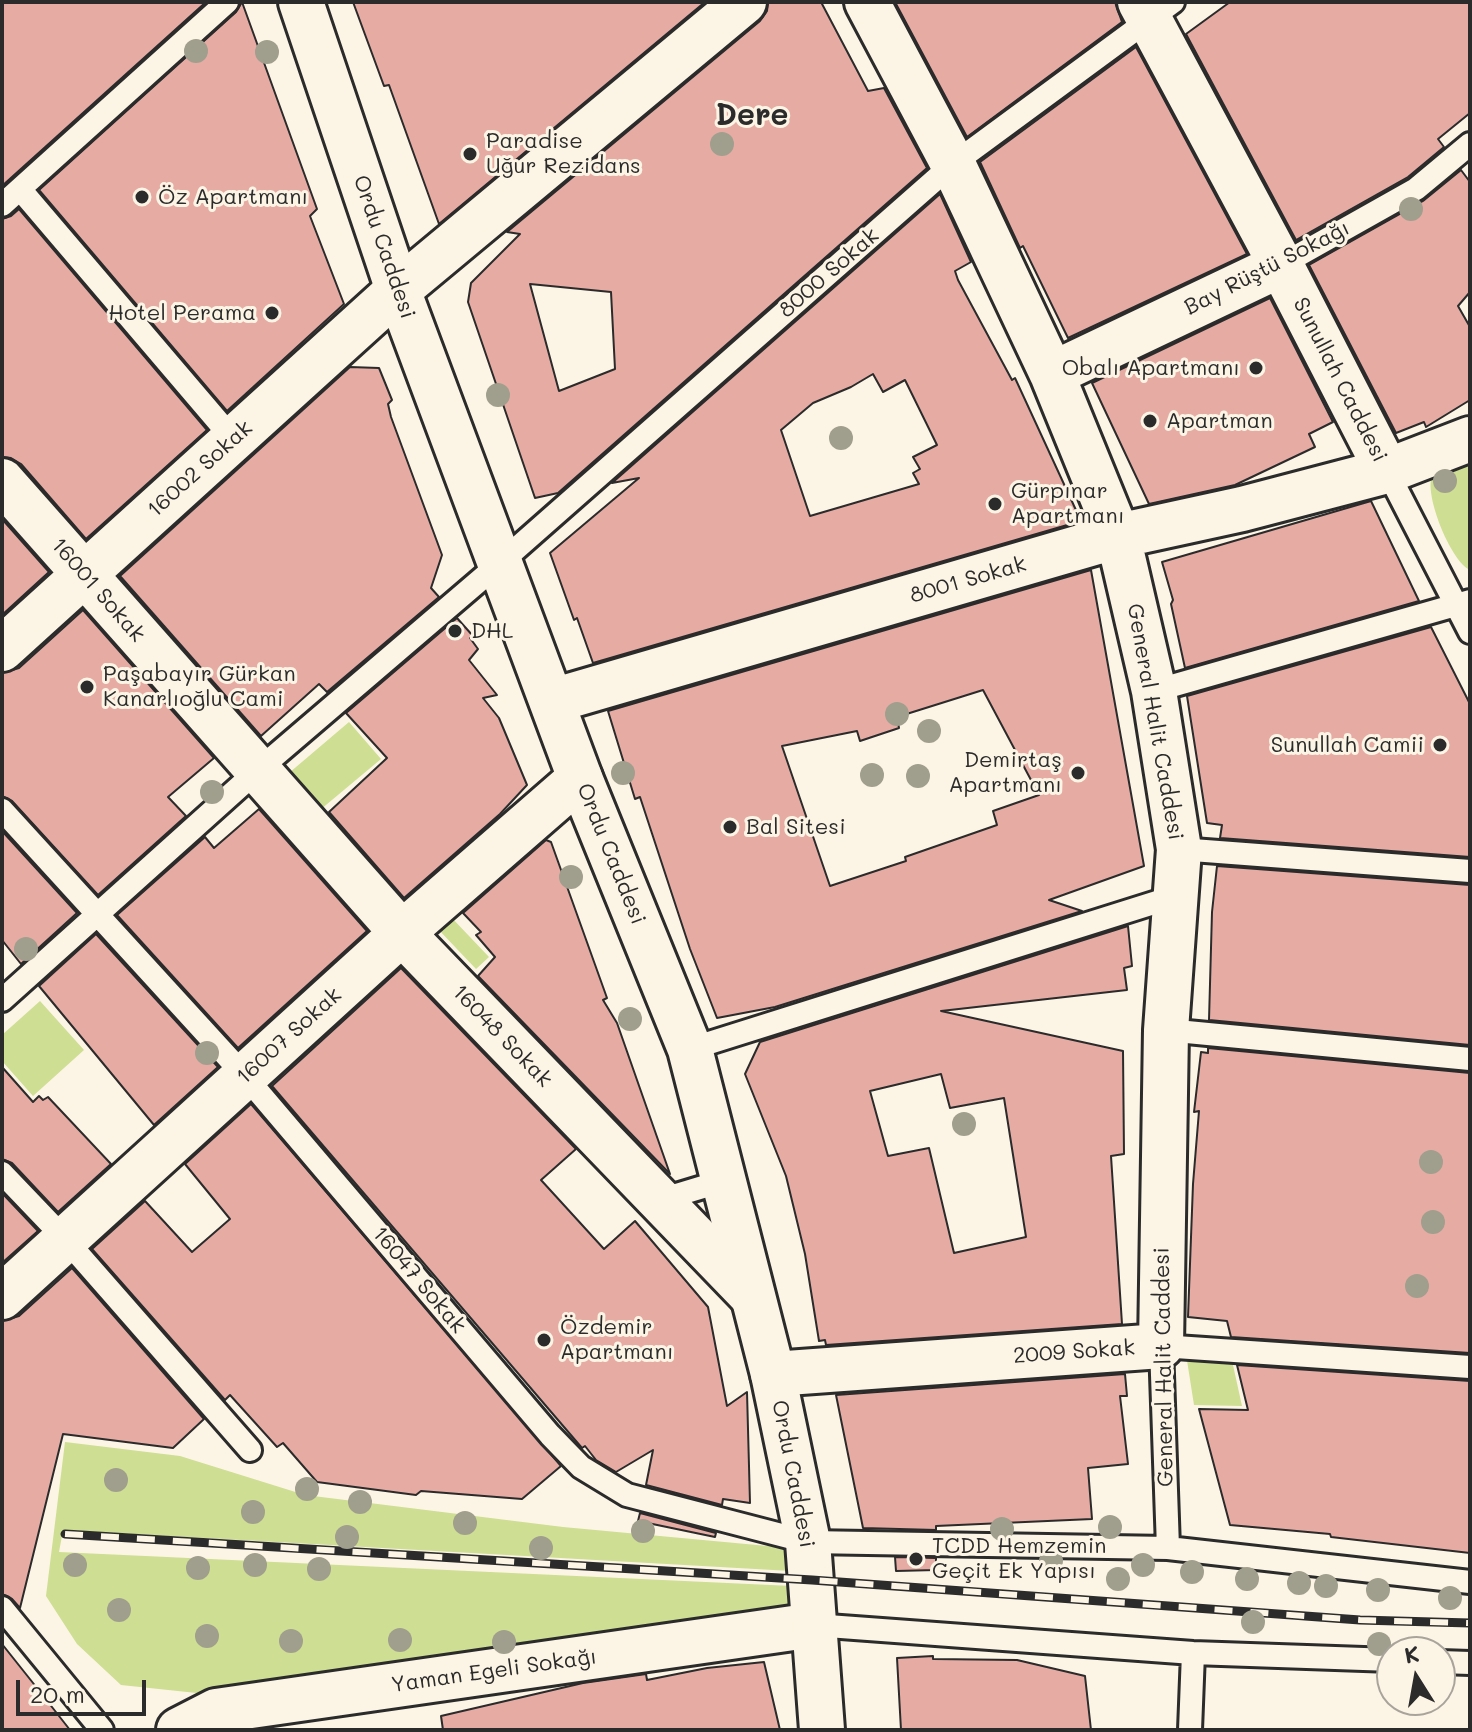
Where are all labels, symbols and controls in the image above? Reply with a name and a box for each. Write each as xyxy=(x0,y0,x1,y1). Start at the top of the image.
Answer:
district label: Dere xyxy=(716,98,788,134)
place label: Paradise Uğur Rezidans xyxy=(486,128,641,180)
marker: Paradise Uğur Rezidans xyxy=(461,145,479,163)
street label: Ordu Caddesi xyxy=(347,172,421,322)
place label: Öz Apartmanı xyxy=(158,184,308,210)
marker: Öz Apartmanı xyxy=(133,188,151,206)
street label: Bay Rüştü Sokağı xyxy=(1180,215,1354,321)
street label: 8000 Sokak xyxy=(774,223,884,323)
street label: Sunullah Caddesi xyxy=(1287,293,1393,467)
place label: Hotel Perama xyxy=(108,300,256,326)
marker: Hotel Perama xyxy=(263,304,281,322)
place label: Obalı Apartmanı xyxy=(1062,355,1240,381)
marker: Obalı Apartmanı xyxy=(1247,359,1265,377)
place label: Apartman xyxy=(1166,408,1273,434)
marker: Apartman xyxy=(1141,412,1159,430)
street label: 16002 Sokak xyxy=(142,415,258,523)
place label: Gürpınar Apartmanı xyxy=(1011,478,1125,530)
marker: Gürpınar Apartmanı xyxy=(986,495,1004,513)
street label: 16001 Sokak xyxy=(46,532,150,648)
street label: 8001 Sokak xyxy=(907,551,1029,609)
street label: General Halit Caddesi xyxy=(1121,602,1189,842)
place label: DHL xyxy=(471,618,513,644)
marker: DHL xyxy=(446,622,464,640)
place label: Paşabayır Gürkan Kanarlıoğlu Cami xyxy=(103,661,296,712)
marker: Paşabayır Gürkan Kanarlıoğlu Cami xyxy=(78,678,96,696)
place label: Sunullah Camii xyxy=(1271,732,1424,758)
marker: Sunullah Camii xyxy=(1431,736,1449,754)
place label: Demirtaş Apartmanı xyxy=(948,747,1062,798)
marker: Demirtaş Apartmanı xyxy=(1069,764,1087,782)
street label: Ordu Caddesi xyxy=(571,780,651,928)
place label: Bal Sitesi xyxy=(746,814,846,840)
marker: Bal Sitesi xyxy=(721,818,739,836)
street label: 16048 Sokak xyxy=(446,979,558,1093)
street label: 16007 Sokak xyxy=(231,982,347,1090)
street label: 16047 Sokak xyxy=(367,1221,471,1339)
street label: General Halit Caddesi xyxy=(1149,1247,1179,1487)
place label: Özdemir Apartmanı xyxy=(560,1314,674,1366)
marker: Özdemir Apartmanı xyxy=(535,1331,553,1349)
street label: 2009 Sokak xyxy=(1012,1335,1136,1369)
street label: Ordu Caddesi xyxy=(766,1398,820,1550)
place label: TCDD Hemzemin Geçit Ek Yapısı xyxy=(932,1533,1106,1584)
marker: TCDD Hemzemin Geçit Ek Yapısı xyxy=(907,1550,925,1568)
north arrow xyxy=(1376,1636,1456,1716)
text: K xyxy=(1402,1638,1422,1670)
street label: Yaman Egeli Sokağı xyxy=(389,1643,599,1699)
scale bar xyxy=(20,1664,150,1714)
text: 20 m xyxy=(30,1678,85,1709)

